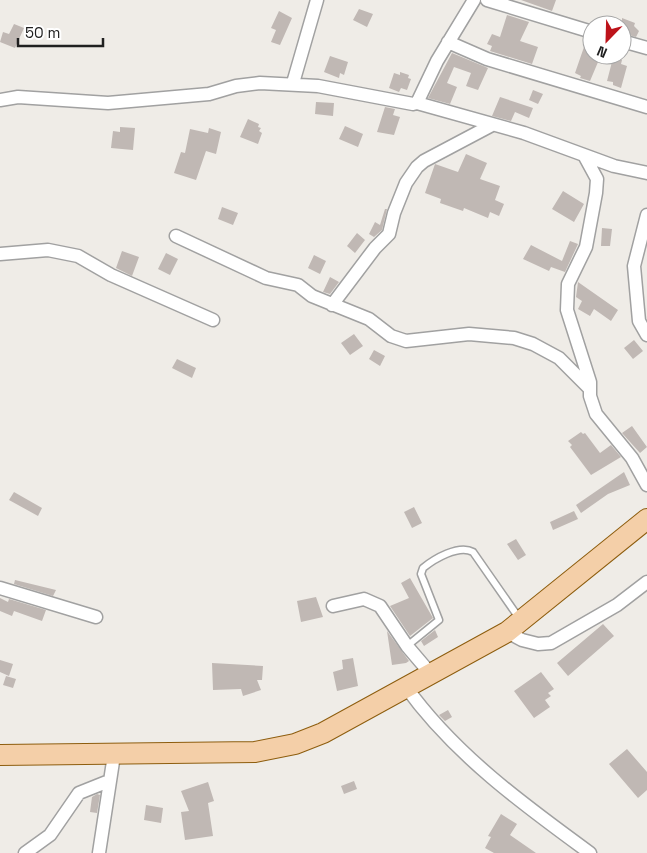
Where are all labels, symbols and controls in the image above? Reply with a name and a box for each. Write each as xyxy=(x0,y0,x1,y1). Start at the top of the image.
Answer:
scale bar xyxy=(18,15,102,47)
north arrow xyxy=(582,15,632,65)
text: 50 m xyxy=(25,23,60,42)
text: N xyxy=(594,42,610,62)

